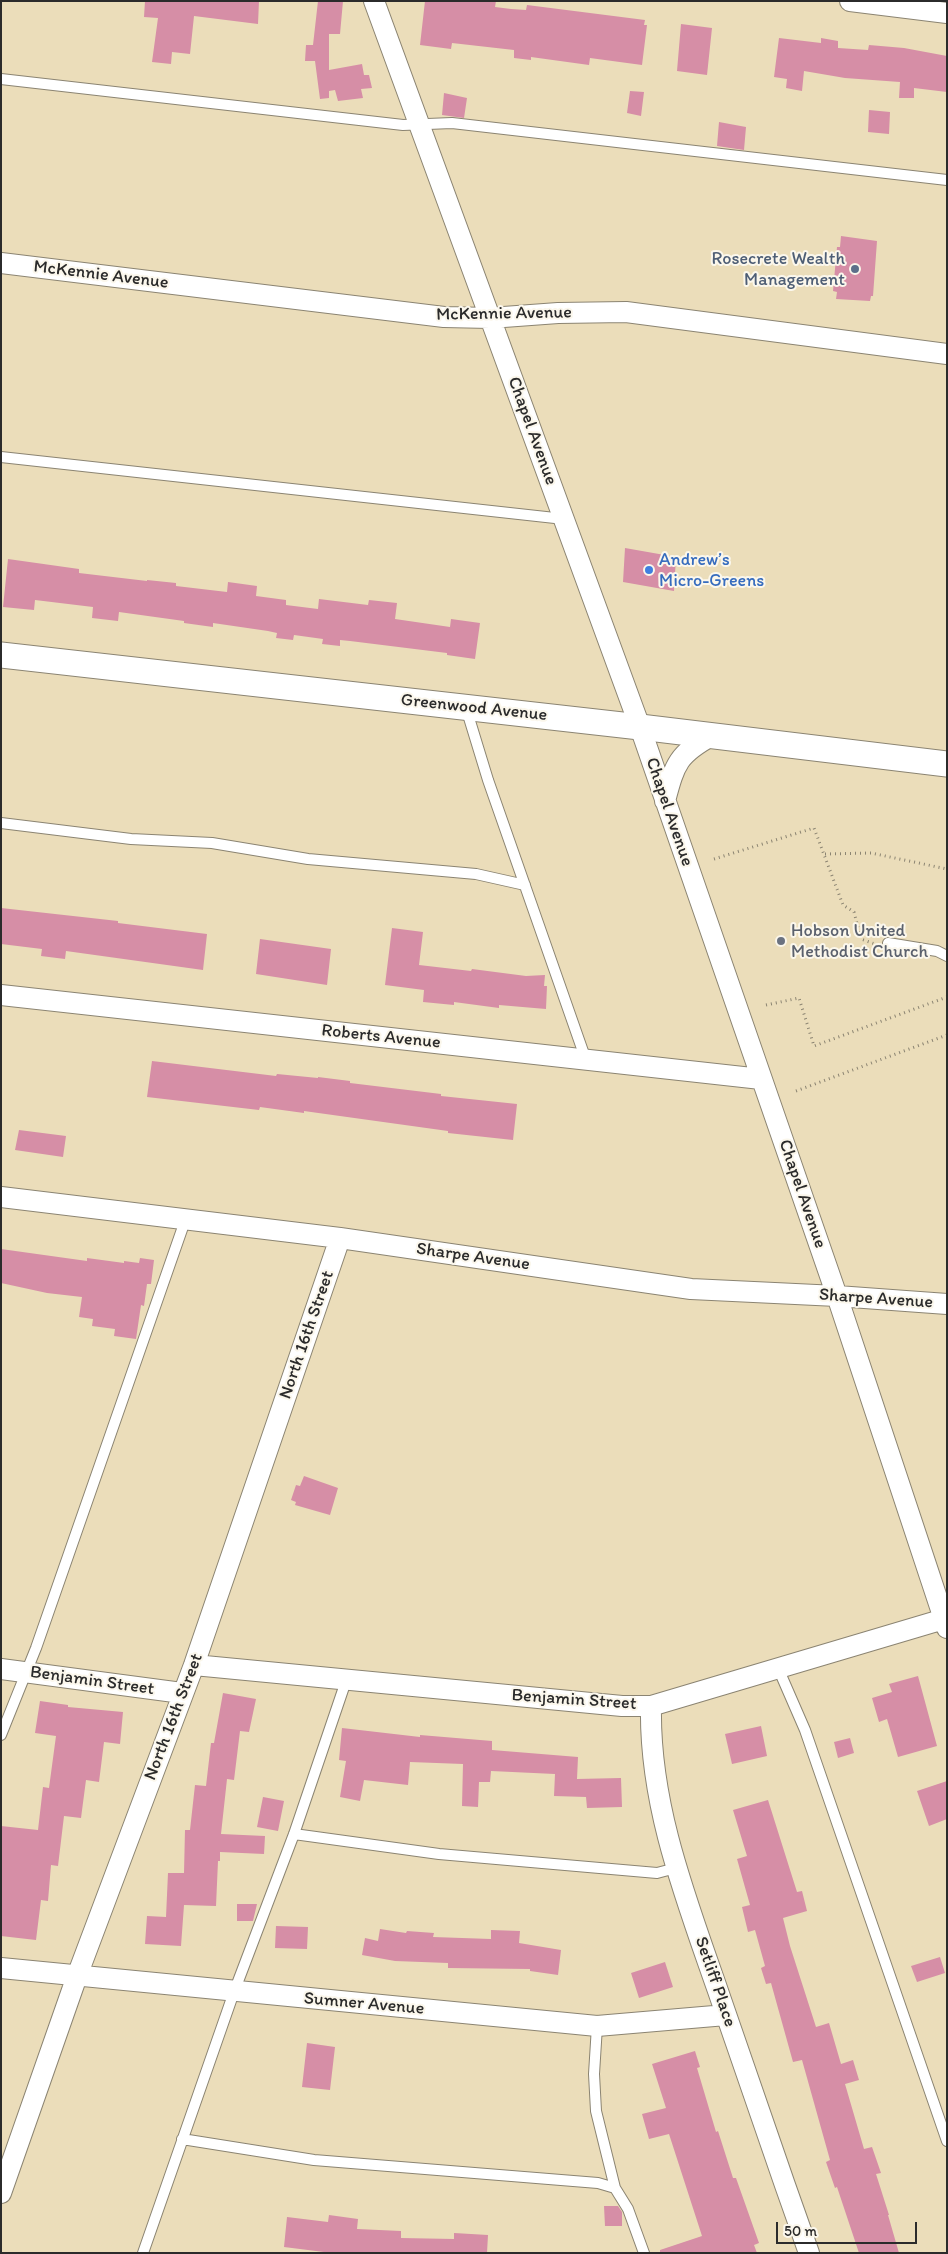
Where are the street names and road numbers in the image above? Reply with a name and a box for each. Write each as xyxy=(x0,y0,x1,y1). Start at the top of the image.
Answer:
street label: McKennie Avenue xyxy=(32,256,170,294)
street label: McKennie Avenue xyxy=(436,302,572,326)
street label: Chapel Avenue xyxy=(502,374,562,488)
street label: Greenwood Avenue xyxy=(400,690,548,726)
street label: Chapel Avenue xyxy=(640,755,698,869)
street label: Roberts Avenue xyxy=(320,1020,442,1054)
street label: Chapel Avenue xyxy=(773,1137,831,1251)
street label: Sharpe Avenue xyxy=(415,1238,531,1276)
street label: North 16th Street xyxy=(275,1268,339,1402)
street label: Sharpe Avenue xyxy=(818,1284,934,1314)
street label: North 16th Street xyxy=(140,1650,208,1784)
street label: Benjamin Street xyxy=(29,1662,155,1700)
street label: Benjamin Street xyxy=(511,1685,637,1715)
street label: Setliff Place xyxy=(690,1934,740,2030)
street label: Sumner Avenue xyxy=(303,1988,425,2020)

